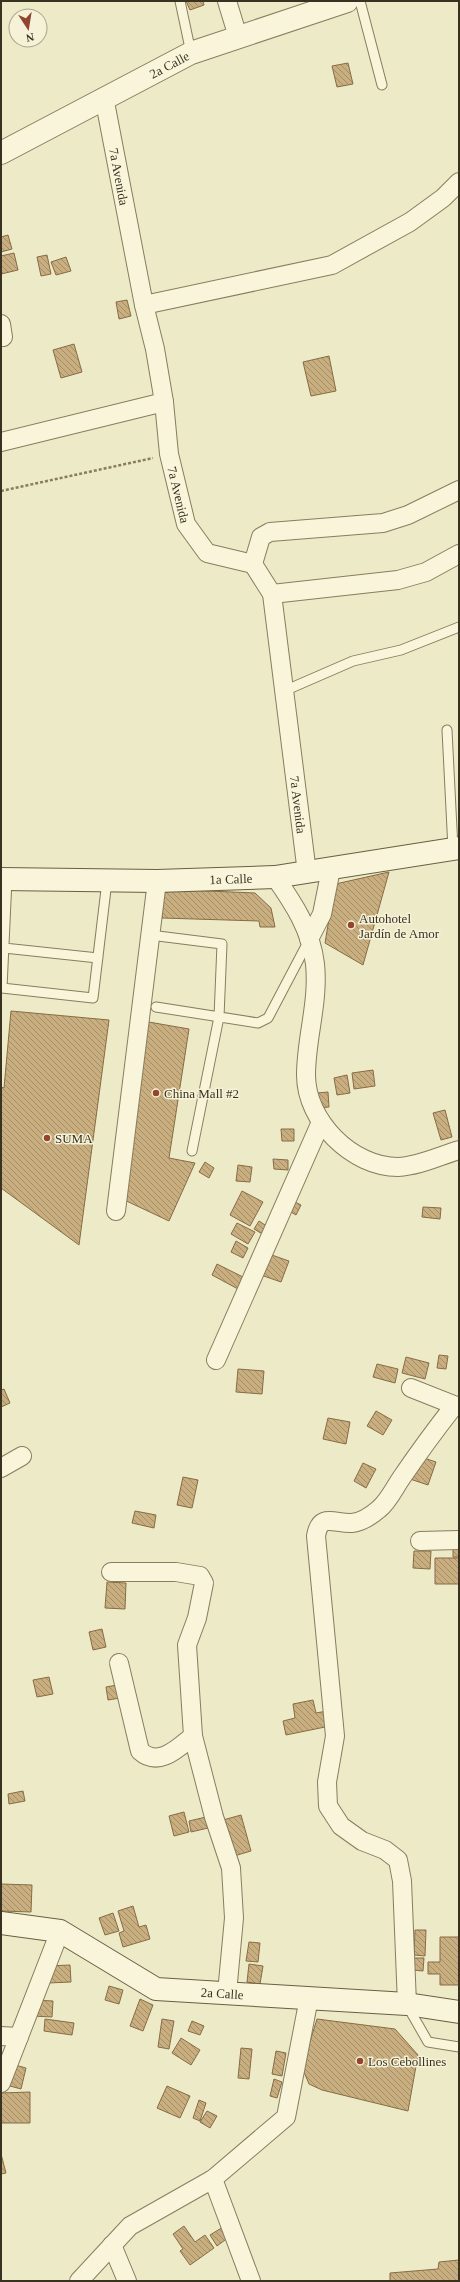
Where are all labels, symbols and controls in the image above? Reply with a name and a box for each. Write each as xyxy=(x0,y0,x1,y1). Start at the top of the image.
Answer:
north arrow xyxy=(8,8,48,48)
text: N xyxy=(25,31,35,44)
street label: 2a Calle xyxy=(147,48,192,81)
street label: 7a Avenida xyxy=(106,147,132,207)
street label: 7a Avenida xyxy=(165,465,193,525)
street label: 7a Avenida xyxy=(287,775,309,834)
street label: 1a Calle xyxy=(209,870,253,887)
place label: Autohotel Jardín de Amor xyxy=(359,911,440,941)
marker: Autohotel Jardín de Amor xyxy=(346,920,356,930)
place label: China Mall #2 xyxy=(164,1086,239,1101)
marker: China Mall #2 xyxy=(151,1088,161,1098)
place label: SUMA xyxy=(55,1131,93,1146)
marker: SUMA xyxy=(42,1133,52,1143)
street label: 2a Calle xyxy=(200,1984,244,2002)
place label: Los Cebollines xyxy=(368,2054,446,2069)
marker: Los Cebollines xyxy=(355,2056,365,2066)

